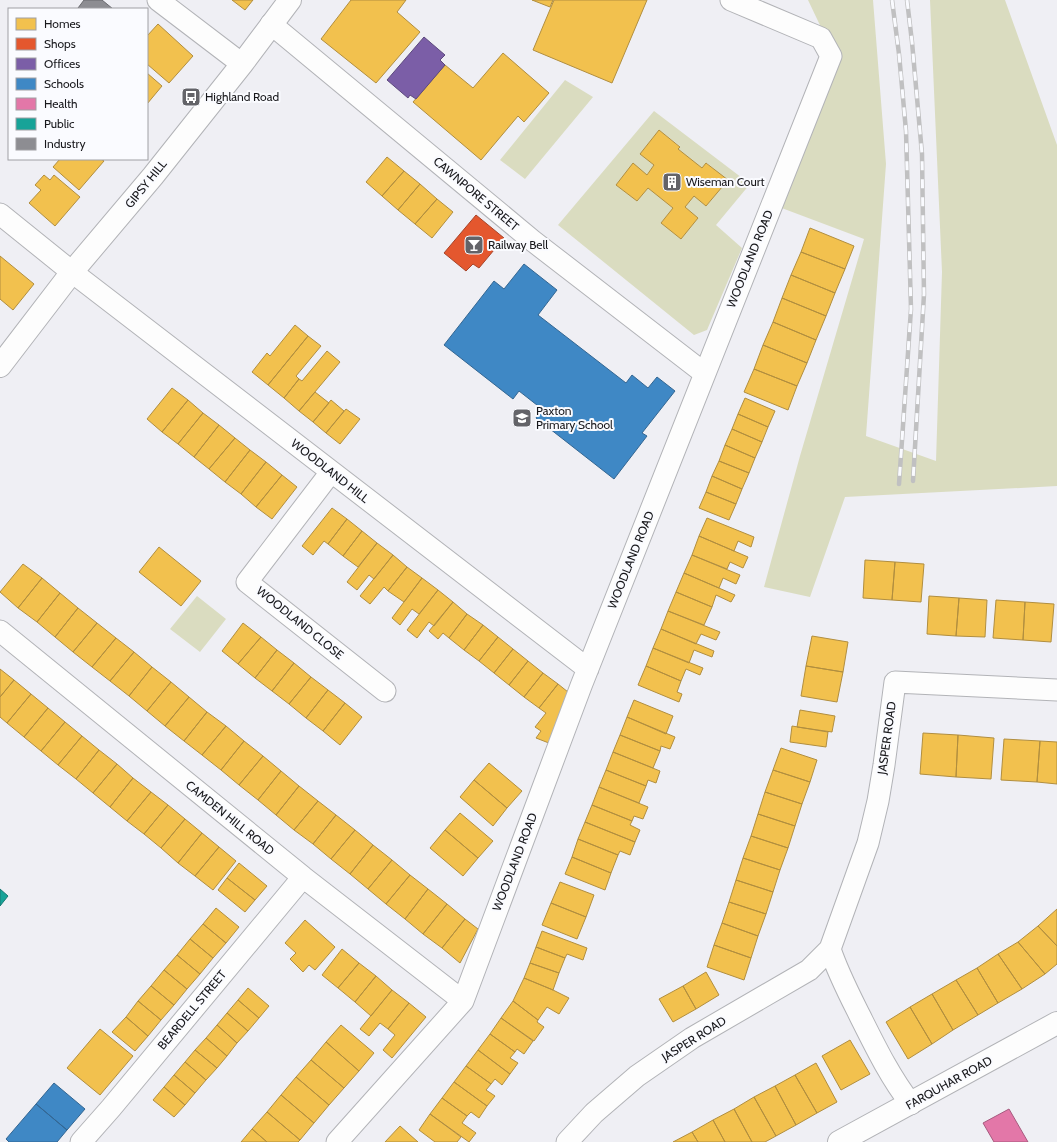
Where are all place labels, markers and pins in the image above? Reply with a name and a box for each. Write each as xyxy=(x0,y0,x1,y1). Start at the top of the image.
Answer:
bus stop icon: Highland Road xyxy=(180,86,202,108)
place label: Highland Road xyxy=(205,89,279,104)
building icon: Wiseman Court xyxy=(661,171,683,193)
place label: Wiseman Court xyxy=(686,174,765,189)
bar icon: Railway Bell xyxy=(463,234,485,256)
place label: Railway Bell xyxy=(488,237,548,252)
place label: Paxton Primary School xyxy=(536,403,613,432)
school or university icon: Paxton Primary School xyxy=(511,407,533,429)

